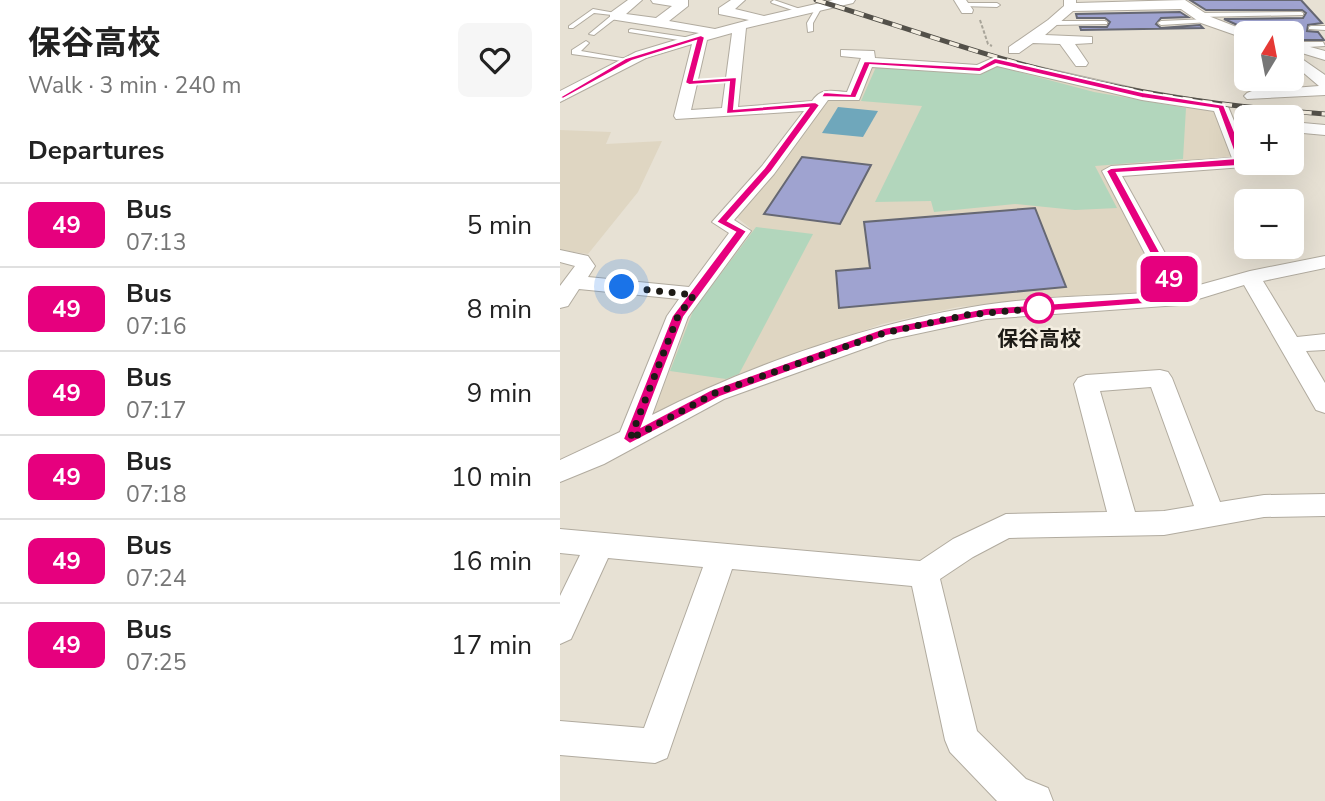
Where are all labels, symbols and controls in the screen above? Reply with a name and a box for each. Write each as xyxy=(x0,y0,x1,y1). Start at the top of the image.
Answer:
text: 保谷高校 xyxy=(28,21,160,66)
north arrow xyxy=(1234,21,1304,91)
map controls xyxy=(1234,21,1304,259)
button: heart xyxy=(458,23,532,97)
text: Walk · 3 min · 240 m xyxy=(28,70,241,101)
button: + xyxy=(1234,105,1304,175)
text: Departures xyxy=(28,133,164,168)
button: − xyxy=(1234,189,1304,259)
text: Bus xyxy=(126,192,172,227)
text: 5 min xyxy=(467,208,532,243)
text: 49 xyxy=(52,209,81,241)
text: 07:13 xyxy=(126,227,186,258)
line badge: 49 xyxy=(1138,256,1200,302)
text: 49 xyxy=(1155,263,1183,295)
your location xyxy=(604,269,639,304)
text: Bus xyxy=(126,276,172,311)
text: 8 min xyxy=(467,292,532,327)
text: 49 xyxy=(52,293,81,325)
marker: 保谷高校 xyxy=(1024,293,1054,323)
text: 07:16 xyxy=(126,311,186,342)
place label: 保谷高校 xyxy=(997,325,1081,353)
text: Bus xyxy=(126,360,172,395)
text: 9 min xyxy=(467,376,532,411)
text: 49 xyxy=(52,377,81,409)
text: 07:17 xyxy=(126,395,186,426)
text: Bus xyxy=(126,444,172,479)
text: 10 min xyxy=(451,460,532,495)
text: 49 xyxy=(52,461,81,493)
text: 07:18 xyxy=(126,479,186,510)
text: Bus xyxy=(126,528,172,563)
text: 16 min xyxy=(451,544,532,579)
text: 49 xyxy=(52,545,81,577)
text: 07:24 xyxy=(126,563,186,594)
text: Bus xyxy=(126,612,172,647)
text: 17 min xyxy=(451,628,532,663)
text: 49 xyxy=(52,629,81,661)
text: 07:25 xyxy=(126,647,186,678)

